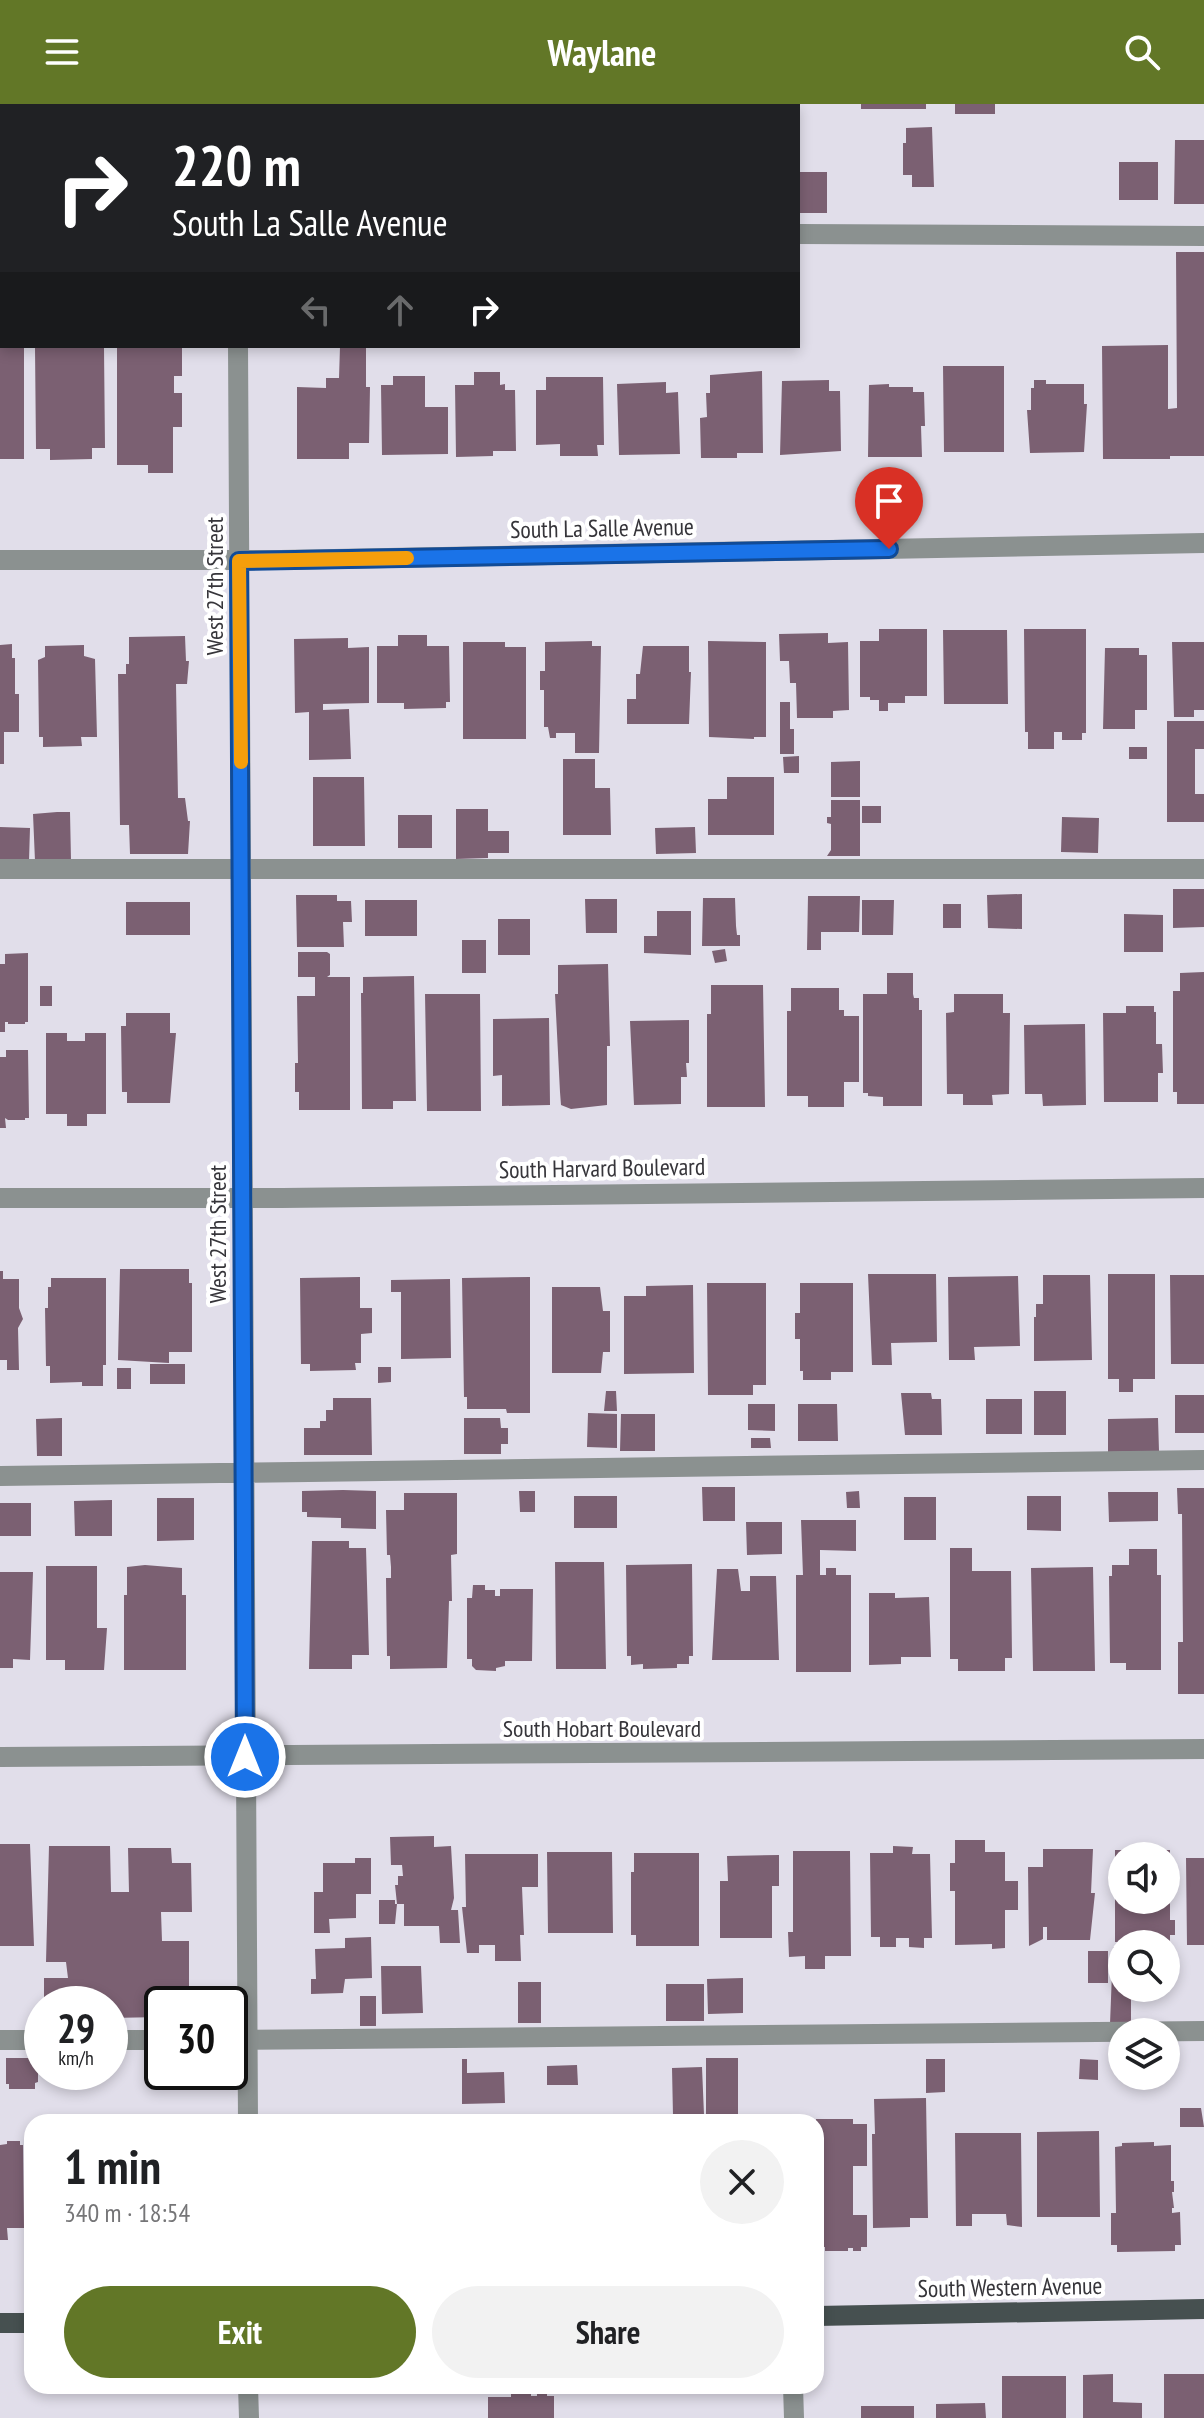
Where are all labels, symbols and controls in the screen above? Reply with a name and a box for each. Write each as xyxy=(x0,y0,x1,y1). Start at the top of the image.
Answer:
text: Waylane xyxy=(548,29,656,76)
icon: menu xyxy=(40,30,84,74)
icon: search xyxy=(1120,30,1164,74)
text: 220 m xyxy=(172,129,301,201)
icon: right xyxy=(40,136,144,240)
text: South La Salle Avenue xyxy=(172,199,448,246)
icon: left xyxy=(294,288,338,332)
icon: ahead xyxy=(378,288,422,332)
icon: right xyxy=(462,288,506,332)
pin xyxy=(855,467,923,549)
icon: arrive xyxy=(867,479,911,523)
street label: South La Salle Avenue xyxy=(510,511,694,545)
street label: West 27th Street xyxy=(199,516,230,655)
street label: South Harvard Boulevard xyxy=(499,1151,705,1185)
street label: West 27th Street xyxy=(202,1164,233,1303)
street label: South Hobart Boulevard xyxy=(503,1713,701,1744)
position arrow xyxy=(203,1715,287,1799)
map controls xyxy=(1108,1842,1180,2090)
button: sound xyxy=(1108,1842,1180,1914)
button: search xyxy=(1108,1930,1180,2002)
speed limit sign: 30 xyxy=(144,1986,248,2090)
text: 29 xyxy=(57,2002,95,2054)
button: layers xyxy=(1108,2018,1180,2090)
text: km/h xyxy=(58,2045,94,2071)
text: 1 min xyxy=(64,2135,161,2197)
button: close xyxy=(700,2140,784,2224)
text: 340 m · 18:54 xyxy=(64,2196,190,2229)
street label: South Western Avenue xyxy=(917,2270,1103,2304)
button: Exit xyxy=(64,2286,416,2378)
button: Share xyxy=(432,2286,784,2378)

